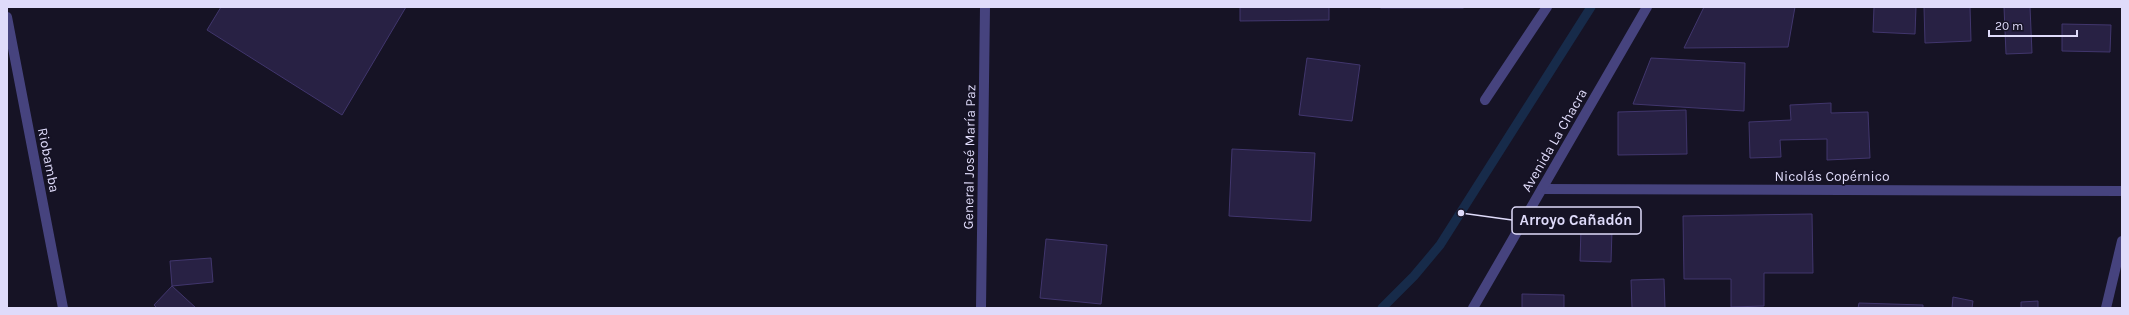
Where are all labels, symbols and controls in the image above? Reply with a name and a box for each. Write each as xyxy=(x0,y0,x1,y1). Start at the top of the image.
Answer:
scale bar xyxy=(1989,12,2077,38)
text: 20 m xyxy=(1995,19,2023,33)
street label: General José María Paz xyxy=(960,84,979,230)
street label: Avenida La Chacra xyxy=(1518,86,1591,195)
street label: Riobamba xyxy=(34,126,63,194)
street label: Nicolás Copérnico xyxy=(1774,168,1890,185)
callout: Arroyo Cañadón xyxy=(1512,207,1641,234)
text: Arroyo Cañadón xyxy=(1520,211,1632,229)

